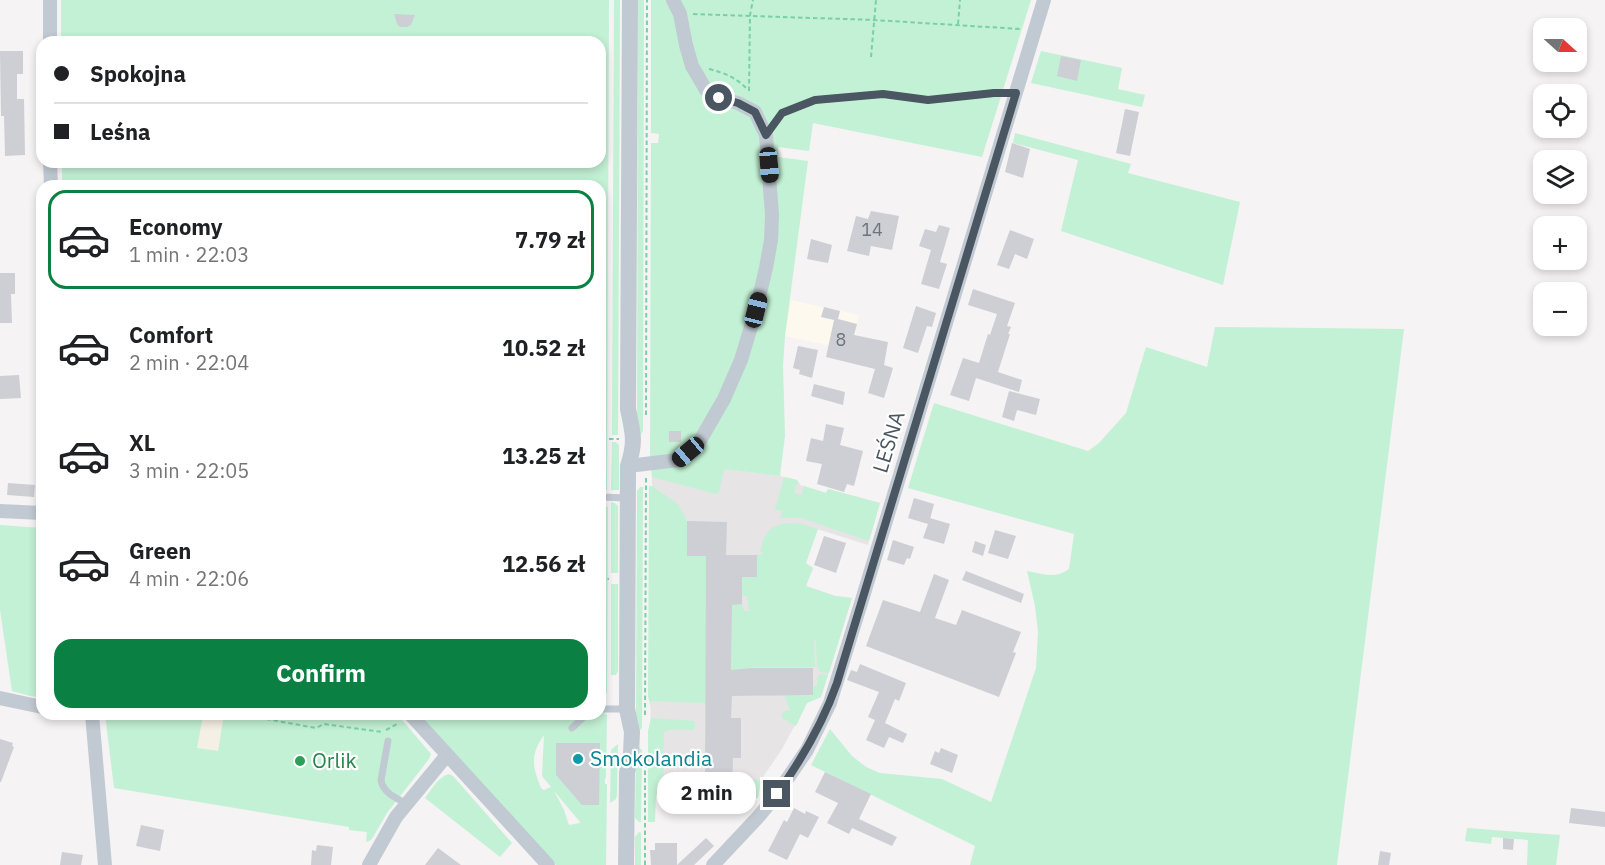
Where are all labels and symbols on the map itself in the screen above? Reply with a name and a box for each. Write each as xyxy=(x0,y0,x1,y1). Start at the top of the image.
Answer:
north arrow xyxy=(1533,18,1587,72)
route start xyxy=(705,84,732,111)
car xyxy=(758,146,780,184)
house number: 14 xyxy=(861,218,883,241)
car xyxy=(743,290,769,330)
house number: 8 xyxy=(836,328,846,351)
street label: LEŚNA xyxy=(865,407,911,476)
car xyxy=(668,434,708,470)
place label: Smokolandia xyxy=(590,744,712,772)
place label: Orlik xyxy=(312,746,357,774)
marker: Smokolandia xyxy=(571,752,585,766)
marker: Orlik xyxy=(293,754,307,768)
callout: 2 min xyxy=(657,773,756,815)
route end xyxy=(763,780,790,807)

